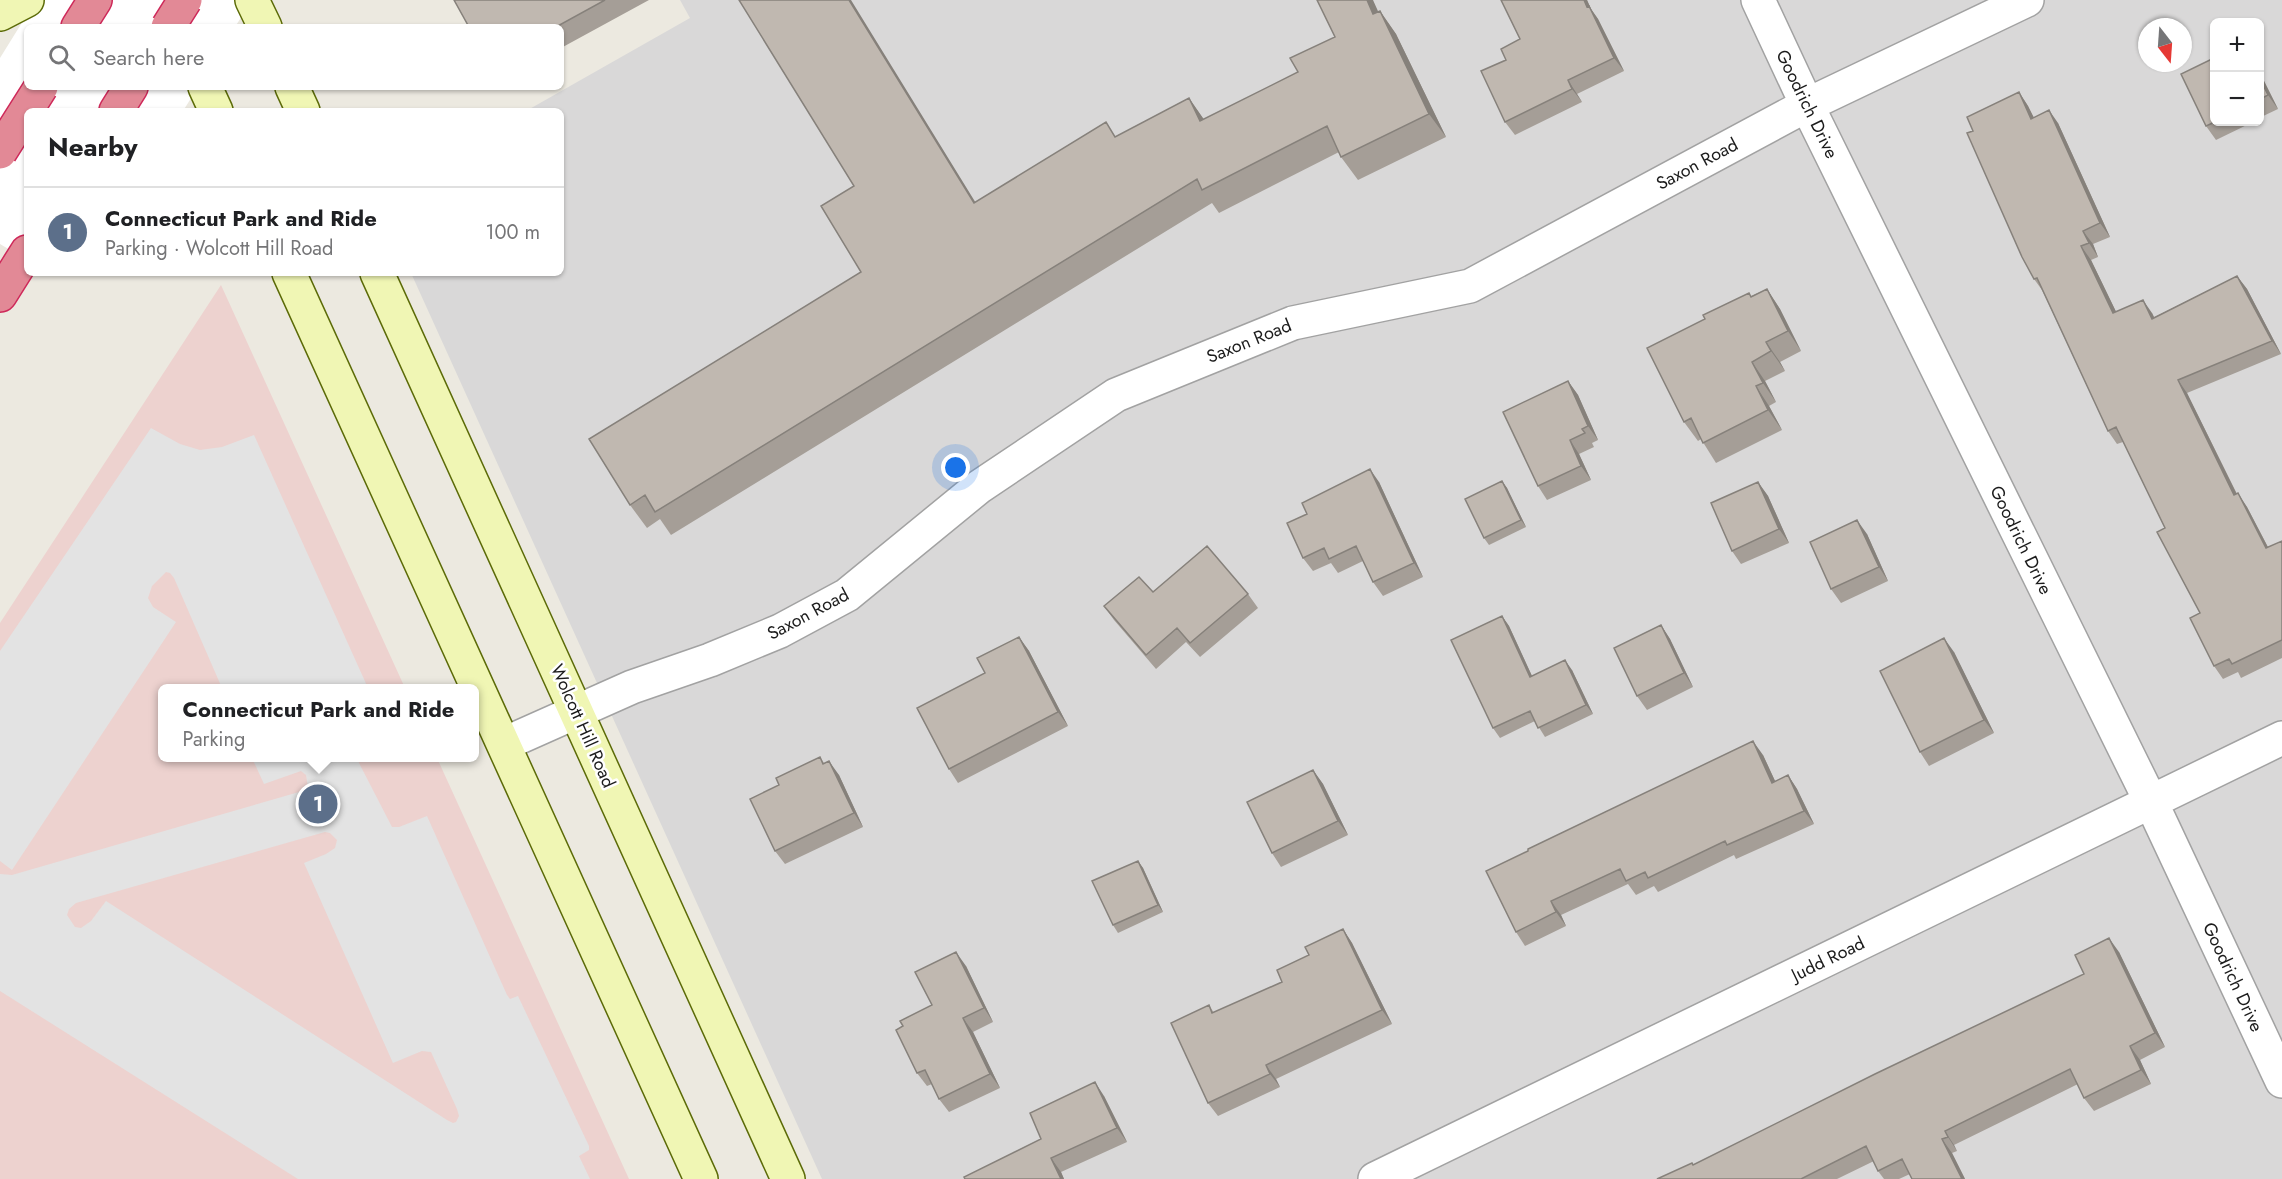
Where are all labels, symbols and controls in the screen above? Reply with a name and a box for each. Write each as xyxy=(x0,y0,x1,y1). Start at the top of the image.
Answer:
north arrow xyxy=(2138,18,2192,72)
map controls xyxy=(2210,18,2264,126)
button: + xyxy=(2210,18,2264,72)
search box xyxy=(24,24,564,90)
icon: search xyxy=(45,41,78,74)
text: Search here xyxy=(93,41,204,73)
street label: Goodrich Drive xyxy=(1769,45,1845,163)
button: − xyxy=(2210,72,2264,126)
text: Nearby xyxy=(48,128,137,166)
street label: Saxon Road xyxy=(1651,132,1743,196)
text: Connecticut Park and Ride xyxy=(105,202,377,234)
text: 1 xyxy=(62,218,73,247)
text: 100 m xyxy=(485,218,540,247)
text: Parking · Wolcott Hill Road xyxy=(105,234,333,263)
street label: Saxon Road xyxy=(1203,312,1295,370)
your location xyxy=(941,453,970,482)
street label: Goodrich Drive xyxy=(1983,481,2059,599)
street label: Saxon Road xyxy=(762,582,854,646)
street label: Wolcott Hill Road xyxy=(544,660,622,792)
popup xyxy=(158,684,479,762)
text: Connecticut Park and Ride xyxy=(183,693,454,725)
text: Parking xyxy=(183,725,245,754)
pin: 1 xyxy=(298,782,338,826)
street label: Goodrich Drive xyxy=(2196,918,2270,1036)
street label: Judd Road xyxy=(1785,930,1869,989)

